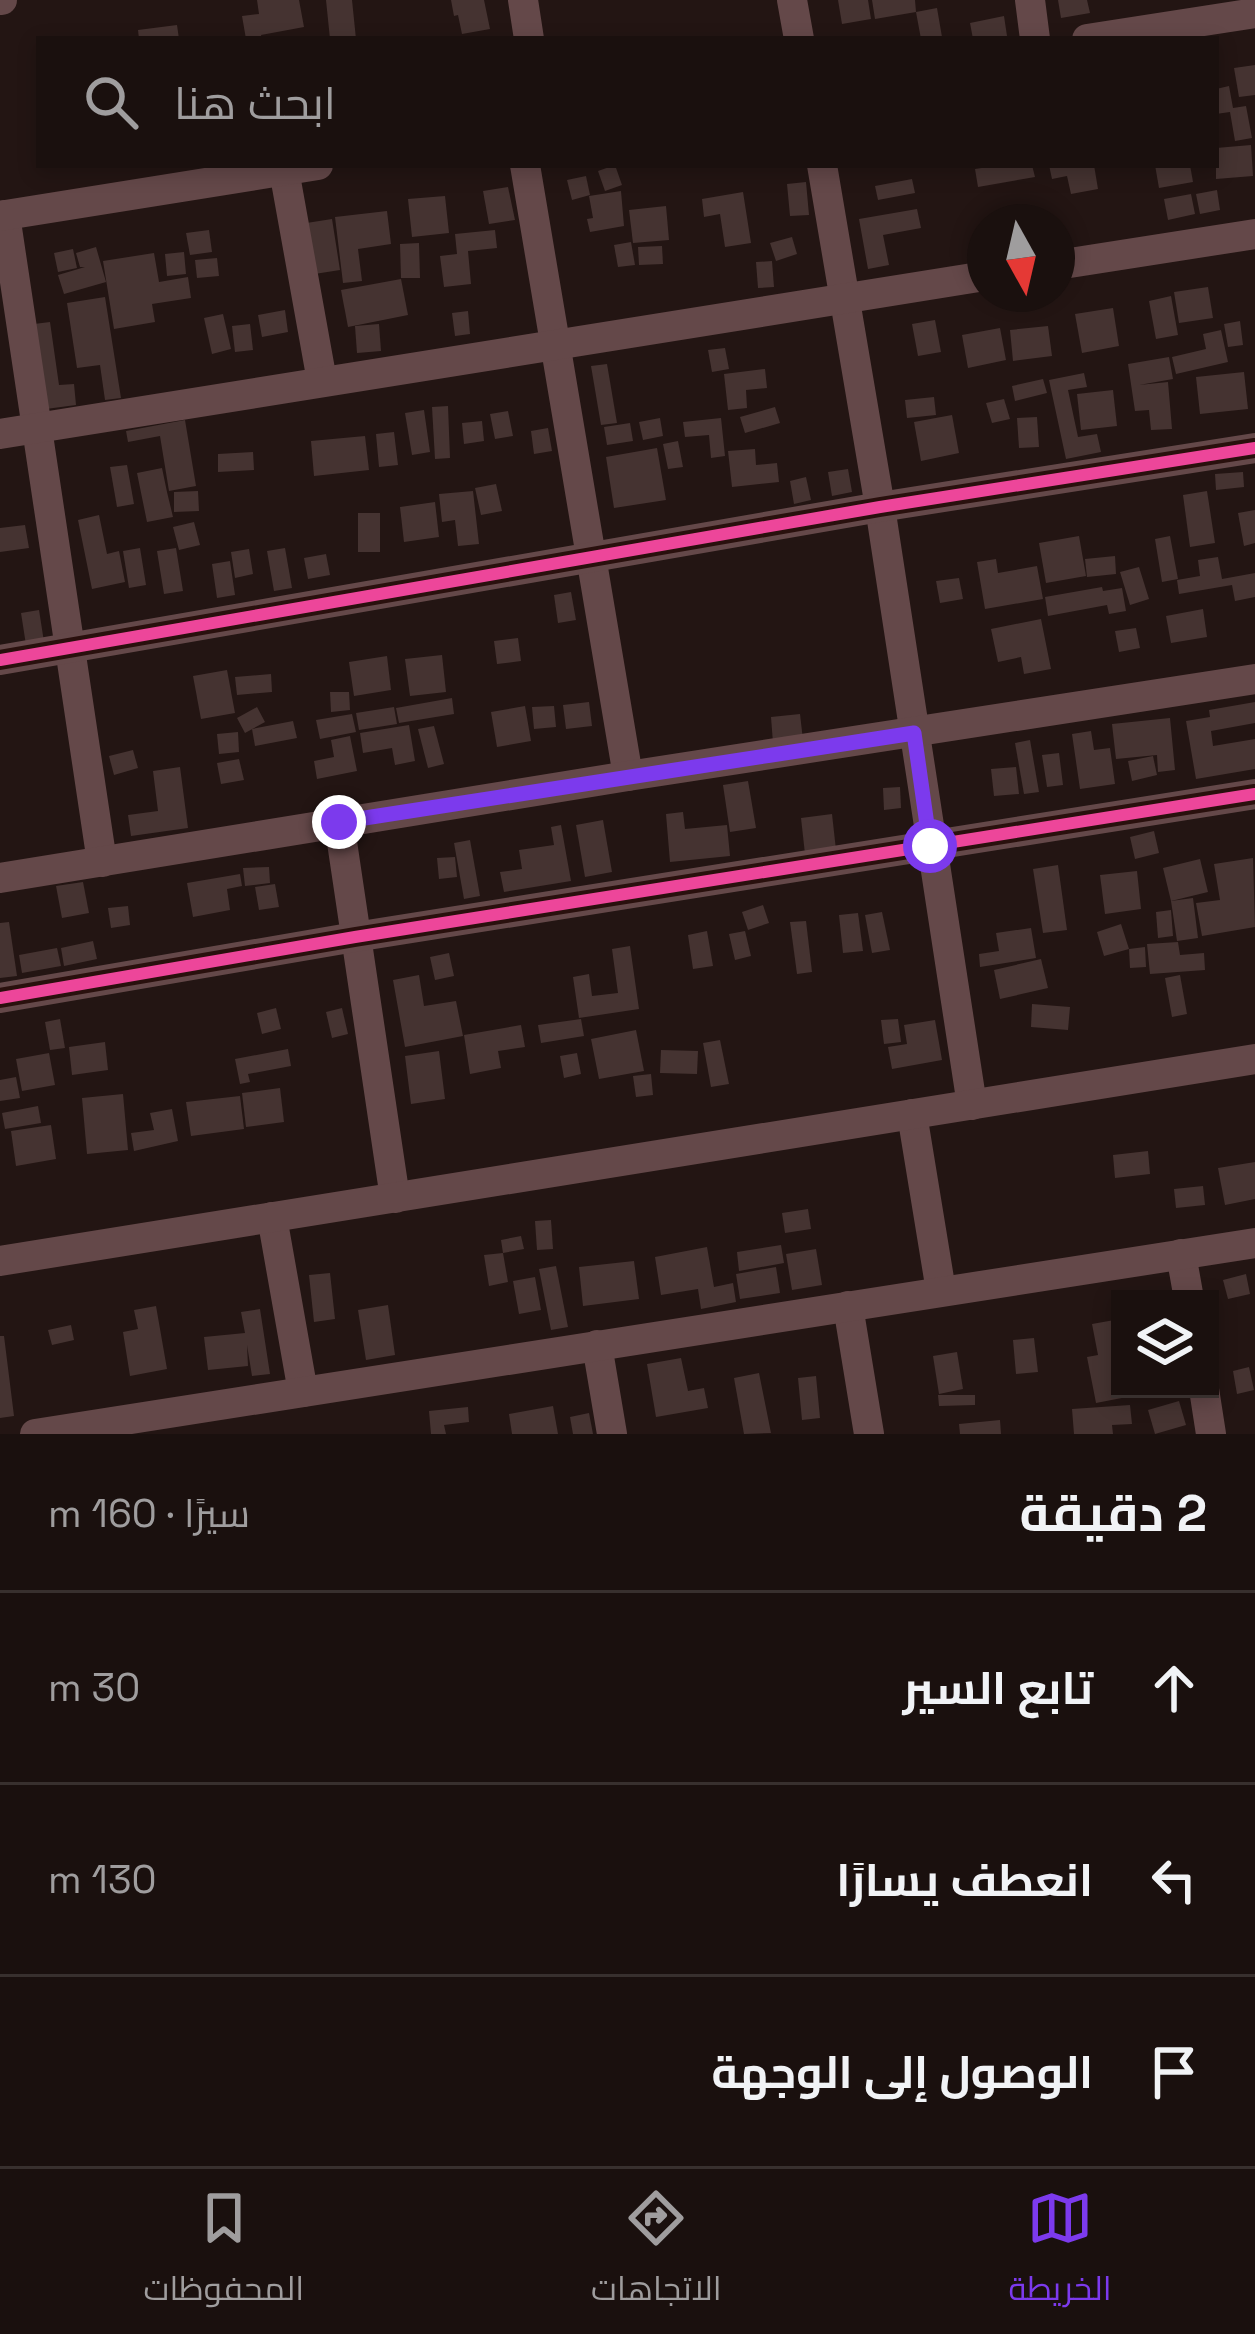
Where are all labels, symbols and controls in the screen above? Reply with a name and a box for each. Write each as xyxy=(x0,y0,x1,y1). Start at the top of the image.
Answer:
search box xyxy=(36,36,1219,168)
icon: search xyxy=(78,69,144,135)
text: ابحث هنا xyxy=(174,75,336,132)
north arrow xyxy=(967,204,1075,312)
route end xyxy=(312,795,366,849)
route start xyxy=(903,819,957,873)
map controls xyxy=(1111,1290,1219,1398)
button: layers xyxy=(1111,1290,1219,1398)
text: 2 دقيقة xyxy=(1020,1481,1207,1546)
text: سيرًا · 160 m xyxy=(48,1489,250,1538)
icon: ahead xyxy=(1141,1655,1207,1721)
text: تابع السير xyxy=(903,1660,1093,1717)
text: 30 m xyxy=(48,1663,140,1712)
icon: left xyxy=(1141,1847,1207,1913)
text: انعطف يسارًا xyxy=(836,1852,1093,1909)
text: 130 m xyxy=(48,1855,156,1904)
icon: arrive xyxy=(1141,2039,1207,2105)
text: الوصول إلى الوجهة xyxy=(712,2044,1093,2101)
tab: المحفوظات xyxy=(143,2185,304,2319)
tab: الاتجاهات xyxy=(591,2185,722,2319)
tab: الخريطة xyxy=(1009,2185,1112,2319)

